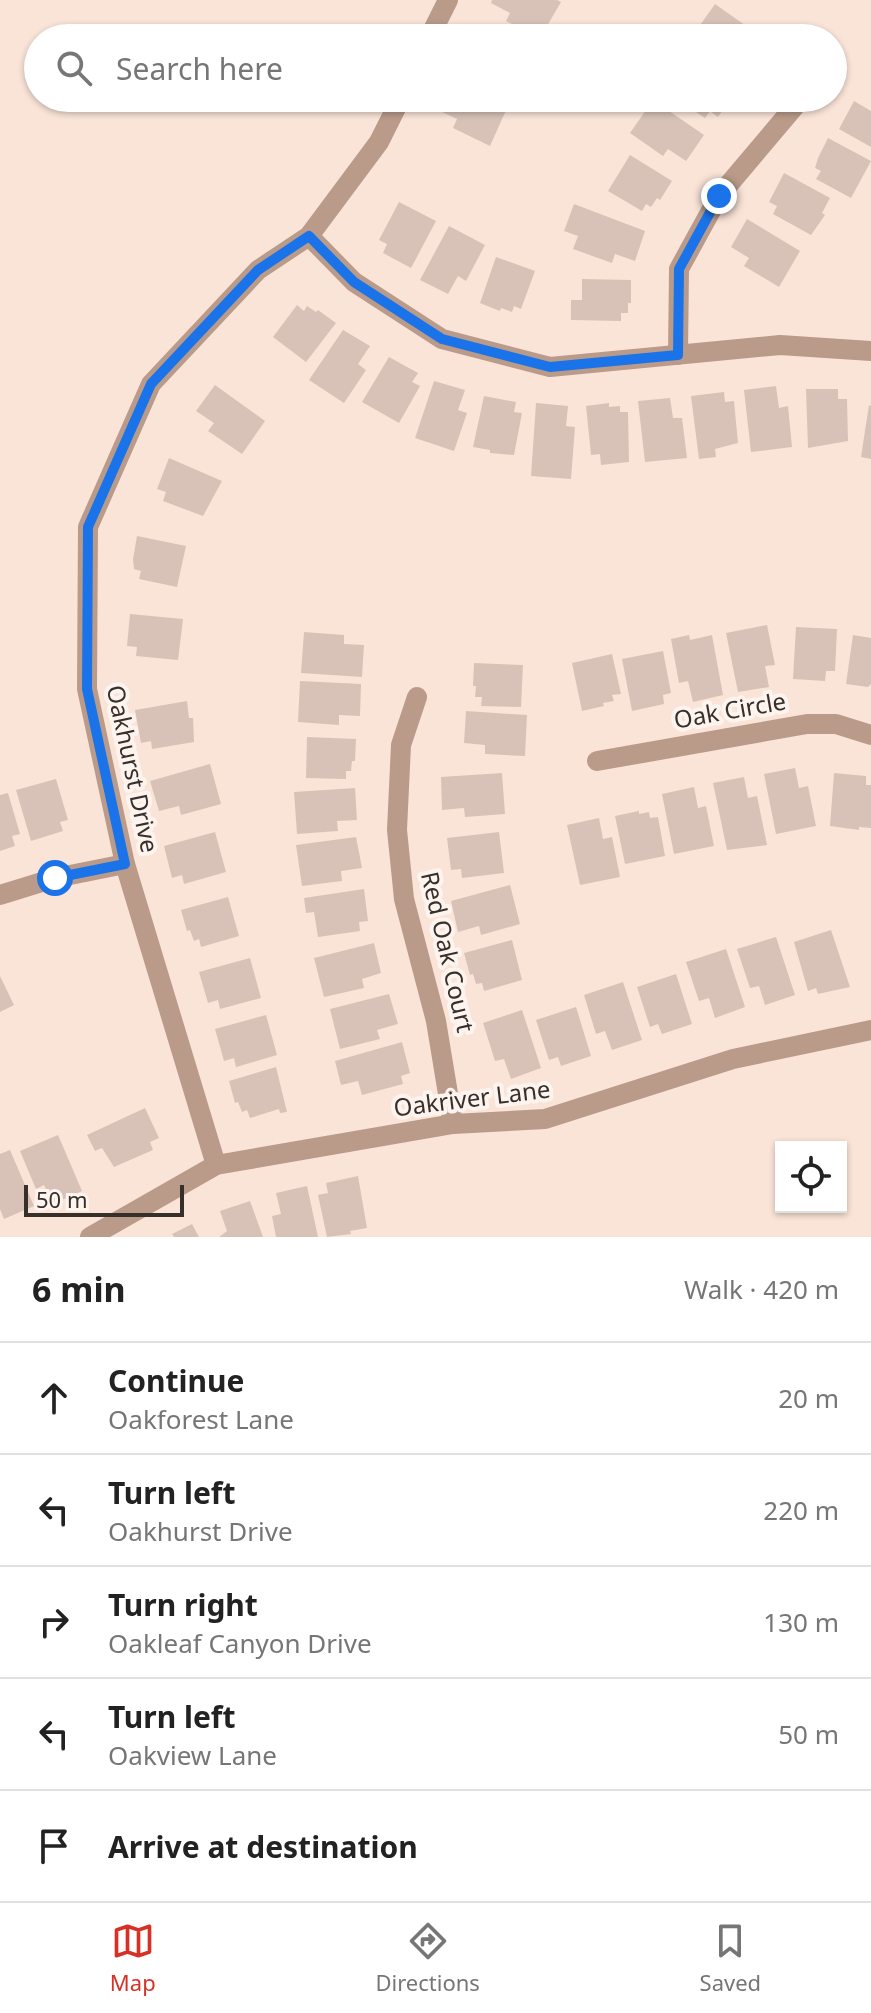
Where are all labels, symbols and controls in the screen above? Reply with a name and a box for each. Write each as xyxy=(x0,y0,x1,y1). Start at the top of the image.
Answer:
search box xyxy=(24,24,847,112)
icon: search xyxy=(52,46,96,90)
text: Search here xyxy=(116,48,283,89)
route end xyxy=(701,178,737,214)
street label: Oakhurst Drive xyxy=(100,682,167,855)
street label: Oak Circle xyxy=(671,683,788,736)
route start xyxy=(37,860,73,896)
street label: Red Oak Court xyxy=(414,868,483,1036)
street label: Oakriver Lane xyxy=(392,1072,552,1123)
map controls xyxy=(775,1141,847,1213)
button: locate xyxy=(775,1141,847,1213)
scale bar xyxy=(24,1181,184,1217)
text: 50 m xyxy=(36,1184,87,1214)
text: 6 min xyxy=(32,1266,126,1312)
text: Walk · 420 m xyxy=(684,1271,839,1307)
text: Continue xyxy=(108,1360,244,1401)
icon: ahead xyxy=(32,1376,76,1420)
text: 20 m xyxy=(778,1380,839,1416)
text: Oakforest Lane xyxy=(108,1401,294,1437)
text: Turn left xyxy=(108,1472,236,1513)
icon: left xyxy=(32,1488,76,1532)
text: 220 m xyxy=(763,1492,839,1528)
text: Oakhurst Drive xyxy=(108,1513,293,1549)
text: Turn right xyxy=(108,1584,258,1625)
icon: right xyxy=(32,1600,76,1644)
text: 130 m xyxy=(763,1604,839,1640)
text: Oakleaf Canyon Drive xyxy=(108,1625,372,1661)
text: Turn left xyxy=(108,1696,236,1737)
icon: left xyxy=(32,1712,76,1756)
text: 50 m xyxy=(778,1716,839,1752)
text: Oakview Lane xyxy=(108,1737,277,1773)
icon: arrive xyxy=(32,1824,76,1868)
text: Arrive at destination xyxy=(108,1826,418,1867)
tab: Map xyxy=(110,1919,156,1997)
tab: Directions xyxy=(375,1919,480,1997)
tab: Saved xyxy=(700,1919,761,1997)

